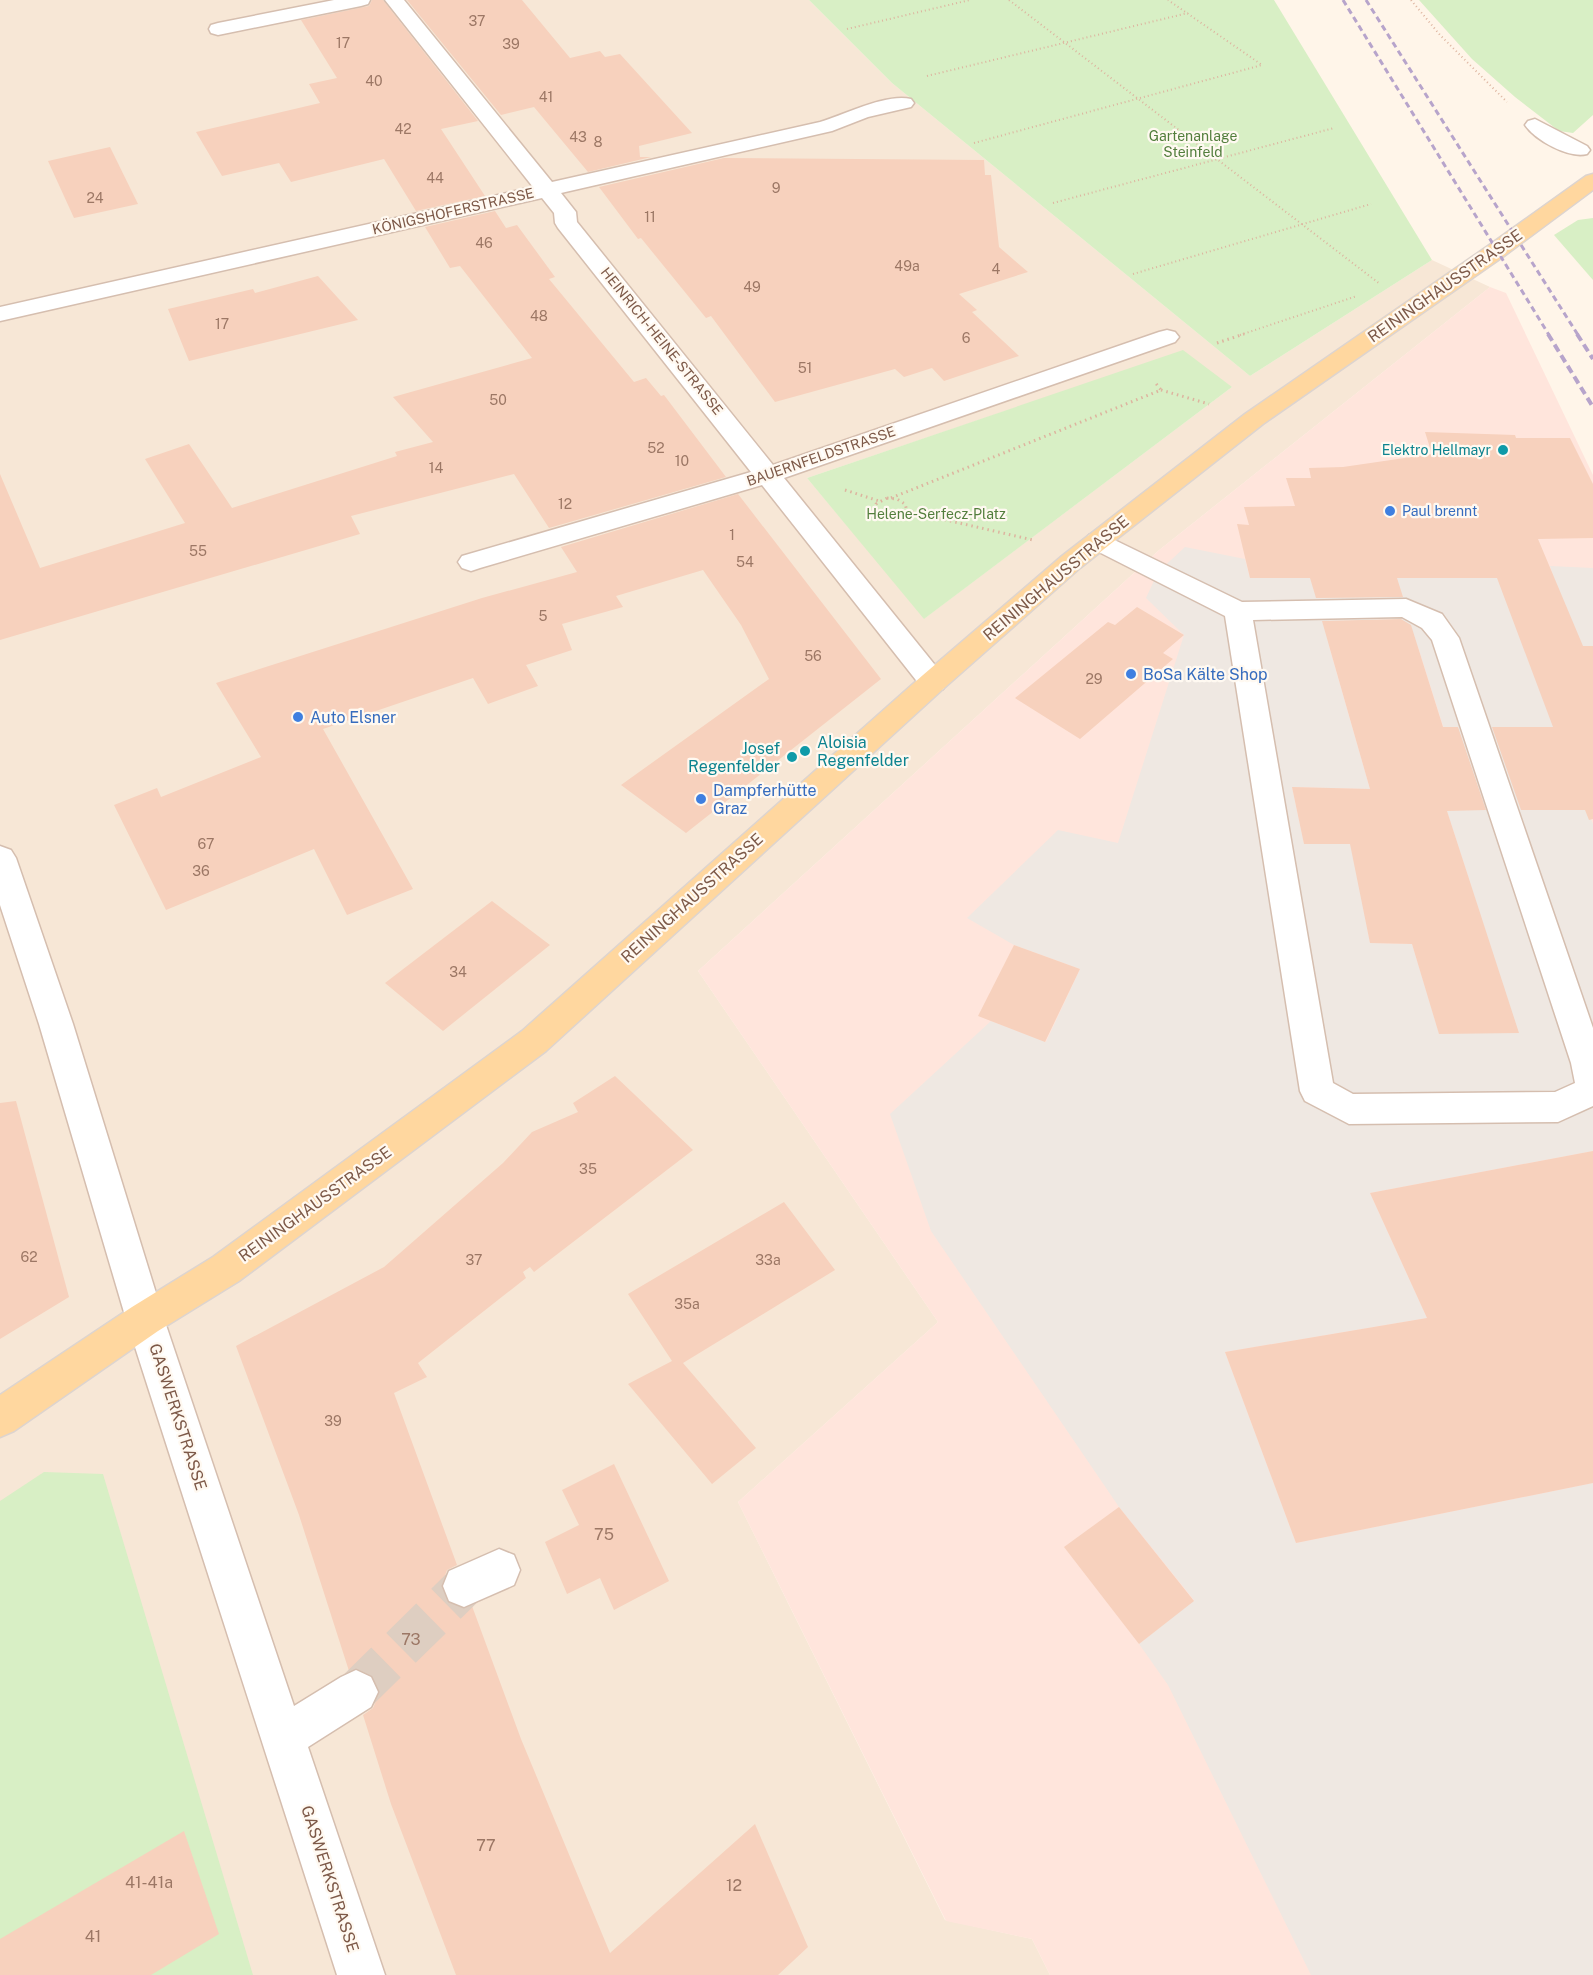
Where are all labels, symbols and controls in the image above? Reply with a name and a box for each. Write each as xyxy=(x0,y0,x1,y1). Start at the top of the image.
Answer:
house number: 37 xyxy=(469,13,485,29)
house number: 17 xyxy=(336,35,350,51)
house number: 39 xyxy=(502,36,520,52)
house number: 40 xyxy=(365,73,383,89)
house number: 41 xyxy=(539,89,553,105)
house number: 42 xyxy=(394,121,412,137)
park label: Gartenanlage Steinfeld xyxy=(1149,128,1237,160)
house number: 43 xyxy=(569,129,587,145)
house number: 8 xyxy=(593,134,603,150)
house number: 44 xyxy=(426,170,444,186)
house number: 9 xyxy=(772,180,781,196)
street label: KÖNIGSHOFERSTRASSE xyxy=(370,183,535,237)
house number: 24 xyxy=(86,190,104,206)
house number: 11 xyxy=(644,209,656,225)
street label: REININGHAUSSTRASSE xyxy=(1364,225,1526,347)
house number: 46 xyxy=(475,235,493,251)
house number: 49a xyxy=(894,258,920,274)
house number: 4 xyxy=(992,261,1001,277)
street label: HEINRICH-HEINE-STRASSE xyxy=(598,264,726,418)
house number: 49 xyxy=(743,279,761,295)
house number: 48 xyxy=(530,308,548,324)
house number: 17 xyxy=(215,316,229,332)
house number: 6 xyxy=(962,330,971,346)
house number: 51 xyxy=(798,360,812,376)
house number: 50 xyxy=(489,392,507,408)
street label: BAUERNFELDSTRASSE xyxy=(744,423,898,489)
house number: 52 xyxy=(647,440,665,456)
place label: Elektro Hellmayr xyxy=(1382,442,1491,458)
marker: Elektro Hellmayr xyxy=(1496,443,1510,457)
house number: 10 xyxy=(675,453,689,469)
house number: 14 xyxy=(429,460,443,476)
house number: 12 xyxy=(558,496,572,512)
place label: Paul brennt xyxy=(1402,503,1477,519)
marker: Paul brennt xyxy=(1383,504,1397,518)
park label: Helene-Serfecz-Platz xyxy=(866,506,1006,522)
street label: REININGHAUSSTRASSE xyxy=(979,512,1133,644)
house number: 1 xyxy=(729,527,735,543)
house number: 55 xyxy=(189,543,207,559)
house number: 54 xyxy=(736,554,754,570)
house number: 5 xyxy=(539,608,548,624)
house number: 56 xyxy=(804,648,822,664)
place label: BoSa Kälte Shop xyxy=(1143,665,1267,684)
marker: BoSa Kälte Shop xyxy=(1124,667,1138,681)
house number: 29 xyxy=(1085,671,1103,687)
place label: Auto Elsner xyxy=(310,708,396,727)
marker: Auto Elsner xyxy=(291,710,305,724)
place label: Aloisia Regenfelder xyxy=(817,733,909,770)
place label: Josef Regenfelder xyxy=(688,739,780,776)
marker: Aloisia Regenfelder xyxy=(798,744,812,758)
marker: Josef Regenfelder xyxy=(785,750,799,764)
place label: Dampferhütte Graz xyxy=(713,781,817,818)
marker: Dampferhütte Graz xyxy=(694,792,708,806)
street label: REININGHAUSSTRASSE xyxy=(617,829,767,967)
house number: 67 xyxy=(198,836,214,852)
house number: 36 xyxy=(192,863,210,879)
house number: 34 xyxy=(449,964,467,980)
street label: REININGHAUSSTRASSE xyxy=(235,1142,395,1266)
house number: 35 xyxy=(579,1161,597,1177)
house number: 62 xyxy=(20,1249,38,1265)
house number: 37 xyxy=(466,1252,482,1268)
house number: 33a xyxy=(755,1252,781,1268)
house number: 35a xyxy=(674,1296,700,1312)
street label: GASWERKSTRASSE xyxy=(145,1341,211,1493)
house number: 39 xyxy=(324,1413,342,1429)
house number: 75 xyxy=(594,1525,614,1544)
house number: 73 xyxy=(401,1630,421,1649)
street label: GASWERKSTRASSE xyxy=(297,1803,363,1955)
house number: 77 xyxy=(476,1836,496,1855)
house number: 41-41a xyxy=(125,1873,173,1892)
house number: 12 xyxy=(726,1876,742,1895)
house number: 41 xyxy=(85,1927,101,1946)

